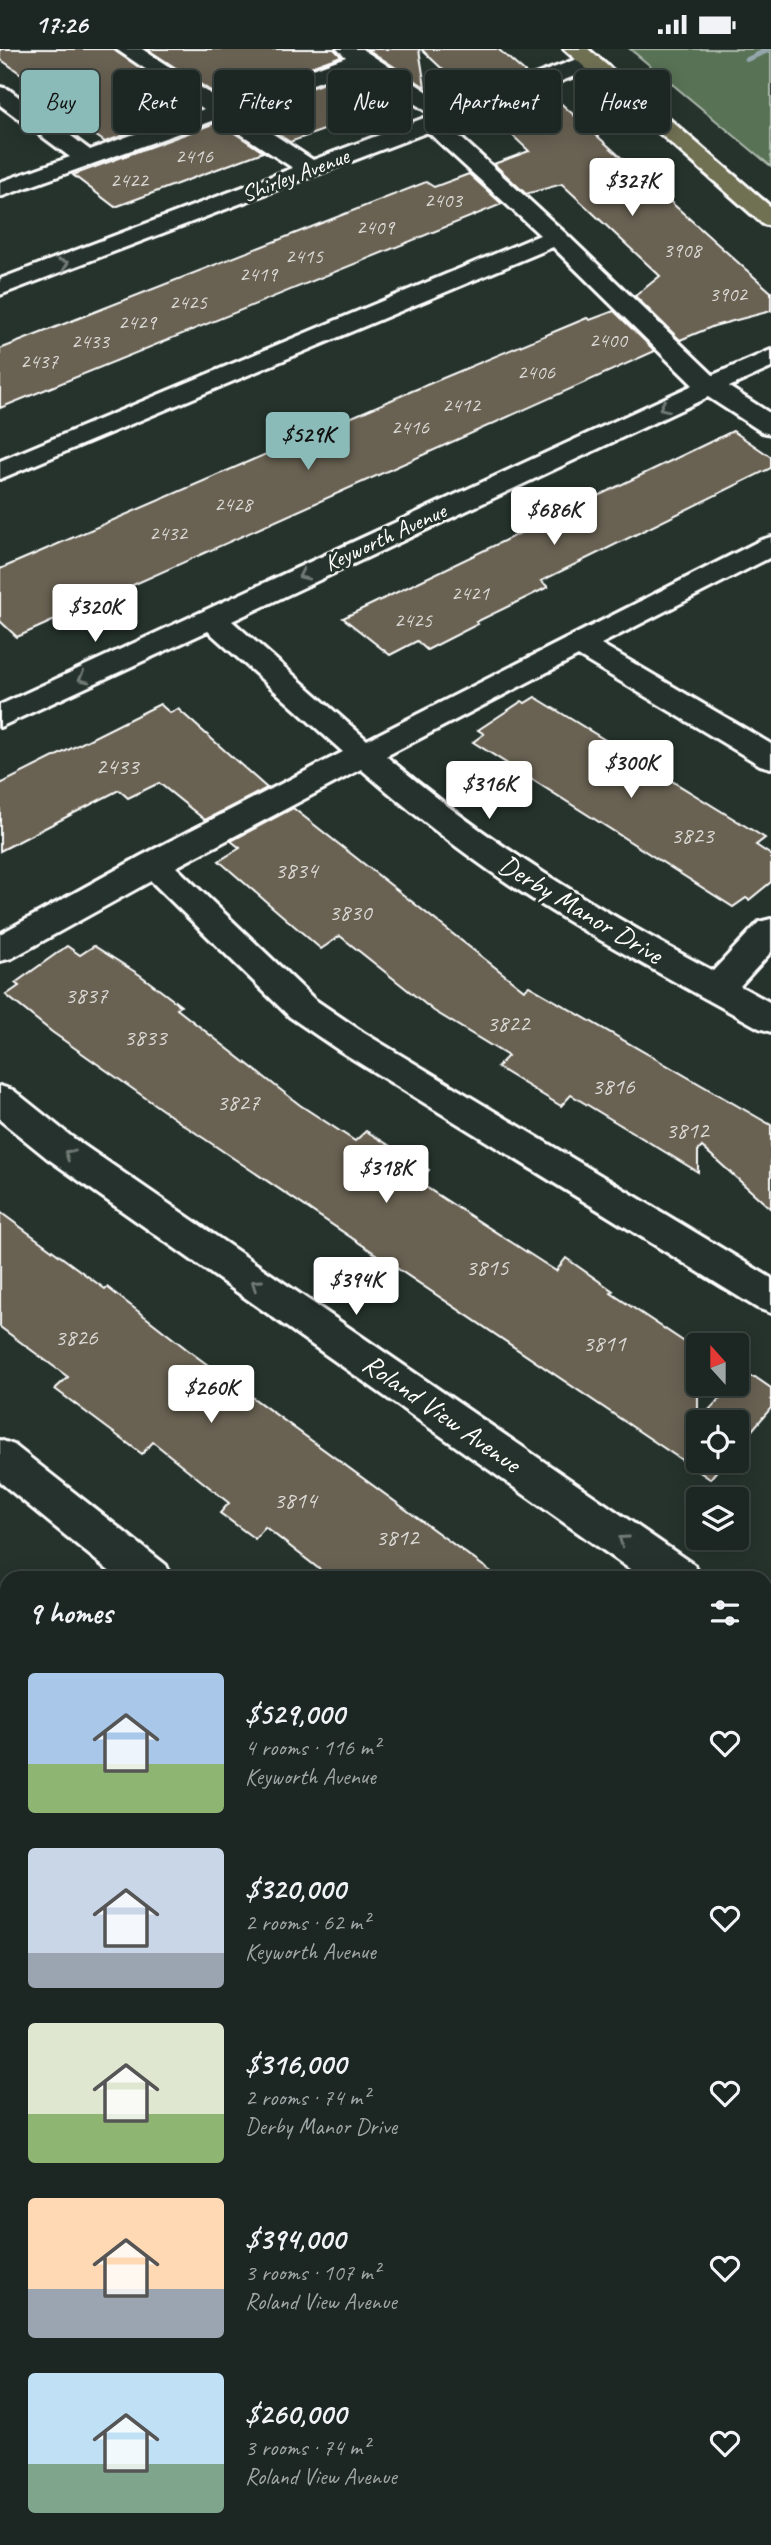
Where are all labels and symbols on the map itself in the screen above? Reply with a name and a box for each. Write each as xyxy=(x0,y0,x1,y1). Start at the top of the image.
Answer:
street label: Shirley Avenue xyxy=(237,141,354,209)
house number: 2416 xyxy=(175,143,213,169)
pin: $327K xyxy=(583,159,681,218)
house number: 2422 xyxy=(110,167,149,193)
house number: 2403 xyxy=(424,187,463,213)
house number: 2409 xyxy=(356,214,395,240)
house number: 3908 xyxy=(663,237,703,263)
house number: 2415 xyxy=(285,243,324,269)
one-way arrow xyxy=(57,258,69,272)
house number: 2419 xyxy=(239,261,278,287)
house number: 3902 xyxy=(709,281,748,307)
house number: 2425 xyxy=(169,289,208,315)
house number: 2429 xyxy=(118,309,157,335)
house number: 2400 xyxy=(589,327,628,353)
house number: 2433 xyxy=(71,328,110,354)
house number: 2437 xyxy=(20,348,59,374)
house number: 2406 xyxy=(517,359,555,385)
house number: 2412 xyxy=(442,392,481,418)
one-way arrow xyxy=(659,399,671,413)
pin: $529K xyxy=(259,413,357,472)
house number: 2416 xyxy=(391,414,429,440)
pin: $686K xyxy=(505,487,603,547)
house number: 2428 xyxy=(214,491,254,517)
street label: Keyworth Avenue xyxy=(320,496,452,578)
house number: 2432 xyxy=(149,520,188,546)
one-way arrow xyxy=(297,567,310,581)
house number: 2421 xyxy=(451,580,490,606)
pin: $320K xyxy=(46,585,144,644)
house number: 2425 xyxy=(394,607,433,633)
one-way arrow xyxy=(78,670,90,684)
pin: $300K xyxy=(582,741,680,800)
house number: 2433 xyxy=(95,751,141,781)
pin: $316K xyxy=(440,761,538,821)
house number: 3823 xyxy=(670,820,716,850)
street label: Derby Manor Drive xyxy=(493,846,671,973)
house number: 3834 xyxy=(274,855,320,885)
house number: 3830 xyxy=(328,897,374,927)
house number: 3837 xyxy=(64,980,109,1010)
house number: 3822 xyxy=(486,1008,532,1038)
house number: 3833 xyxy=(123,1022,169,1052)
house number: 3816 xyxy=(591,1071,636,1101)
house number: 3827 xyxy=(216,1087,261,1117)
house number: 3812 xyxy=(665,1115,711,1145)
pin: $318K xyxy=(337,1145,435,1205)
one-way arrow xyxy=(64,1150,77,1162)
house number: 3815 xyxy=(465,1252,510,1282)
pin: $394K xyxy=(307,1257,405,1317)
one-way arrow xyxy=(250,1279,263,1292)
house number: 3826 xyxy=(54,1322,99,1352)
house number: 3811 xyxy=(582,1328,627,1358)
north arrow xyxy=(686,1333,749,1397)
street label: Roland View Avenue xyxy=(356,1346,529,1481)
pin: $260K xyxy=(162,1365,260,1425)
house number: 3814 xyxy=(273,1485,319,1515)
house number: 3812 xyxy=(375,1522,421,1552)
one-way arrow xyxy=(618,1535,631,1548)

